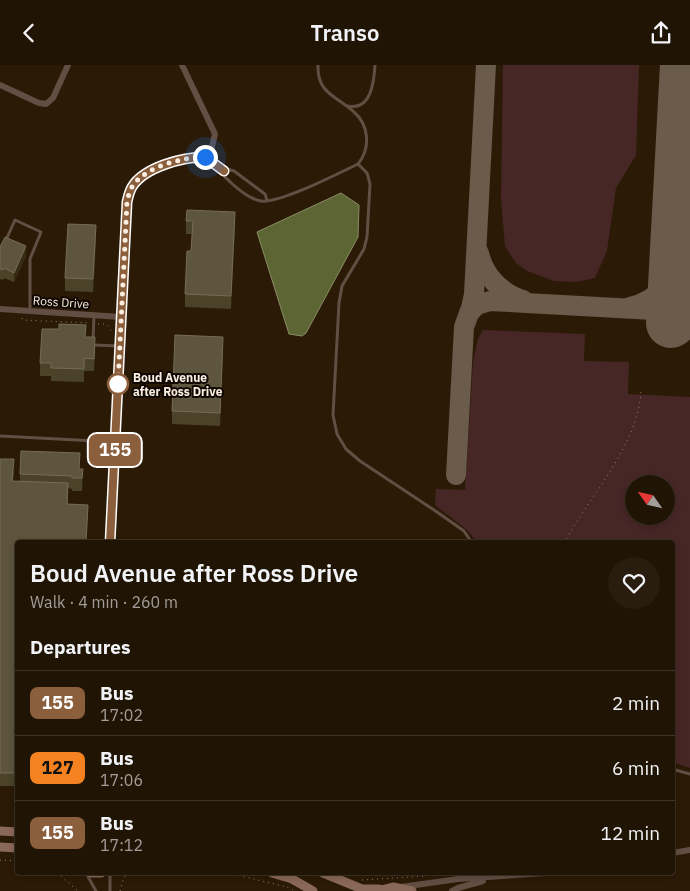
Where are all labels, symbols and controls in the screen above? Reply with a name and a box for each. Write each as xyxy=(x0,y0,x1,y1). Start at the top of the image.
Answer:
text: Transo xyxy=(311,18,379,47)
icon: back xyxy=(15,19,43,47)
icon: share xyxy=(647,19,675,47)
your location xyxy=(193,145,218,170)
street label: Ross Drive xyxy=(32,293,90,311)
place label: Boud Avenue after Ross Drive xyxy=(133,370,223,399)
marker: Boud Avenue after Ross Drive xyxy=(107,373,129,395)
line badge: 155 xyxy=(86,434,144,466)
text: 155 xyxy=(99,438,131,461)
north arrow xyxy=(625,475,675,525)
map controls xyxy=(625,475,675,525)
text: Boud Avenue after Ross Drive xyxy=(30,557,358,589)
button: heart xyxy=(608,557,660,609)
text: Walk · 4 min · 260 m xyxy=(30,592,178,612)
text: Departures xyxy=(30,635,130,659)
text: Bus xyxy=(100,681,134,705)
text: 155 xyxy=(41,691,74,714)
text: 2 min xyxy=(612,691,660,715)
text: 17:02 xyxy=(100,705,143,725)
text: Bus xyxy=(100,746,134,770)
text: 127 xyxy=(41,756,74,779)
text: 6 min xyxy=(612,756,660,780)
text: 17:06 xyxy=(100,770,143,790)
text: Bus xyxy=(100,811,134,835)
text: 155 xyxy=(41,821,74,844)
text: 12 min xyxy=(601,821,660,845)
text: 17:12 xyxy=(100,835,143,855)

